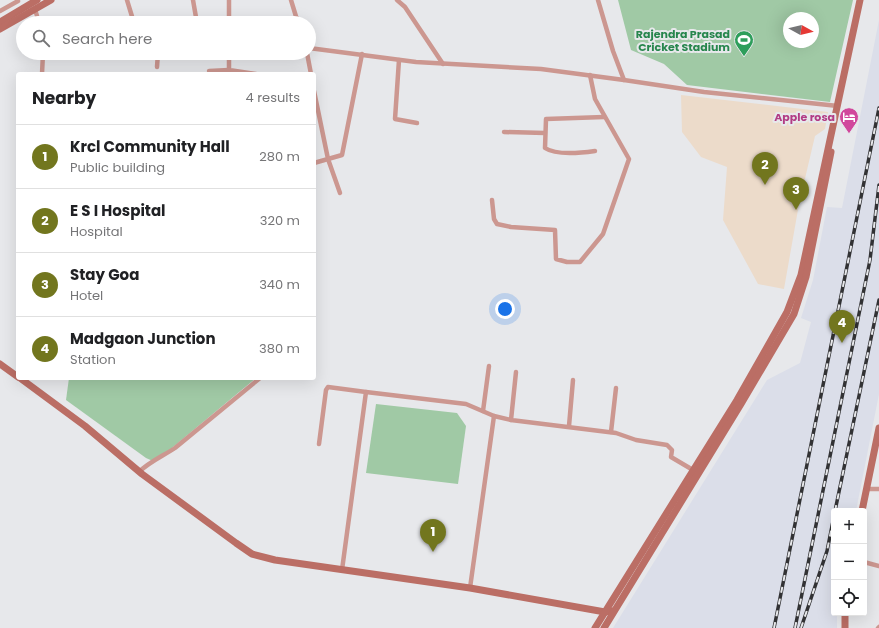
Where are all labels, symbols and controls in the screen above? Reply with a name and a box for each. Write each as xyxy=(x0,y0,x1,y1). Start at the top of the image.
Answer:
north arrow xyxy=(783,12,819,48)
search box xyxy=(16,16,316,60)
place label: Rajendra Prasad Cricket Stadium xyxy=(636,26,730,55)
icon: search xyxy=(30,27,52,49)
text: Search here xyxy=(62,28,152,49)
sports icon: Rajendra Prasad Cricket Stadium xyxy=(733,29,755,57)
text: Nearby xyxy=(32,86,96,110)
text: 4 results xyxy=(246,88,300,107)
hotel icon: Apple rosa xyxy=(838,106,860,134)
place label: Apple rosa xyxy=(774,109,835,125)
text: Krcl Community Hall xyxy=(70,136,230,157)
text: 1 xyxy=(43,147,47,166)
text: 280 m xyxy=(259,147,300,166)
pin: 2 xyxy=(752,152,778,185)
text: Public building xyxy=(70,158,165,177)
pin: 3 xyxy=(783,177,809,210)
text: E S I Hospital xyxy=(70,200,166,221)
text: 2 xyxy=(41,211,49,230)
text: 320 m xyxy=(260,211,300,230)
text: Hospital xyxy=(70,222,123,241)
text: Stay Goa xyxy=(70,264,139,285)
text: 3 xyxy=(41,275,49,294)
text: 340 m xyxy=(259,275,300,294)
text: Hotel xyxy=(70,286,103,305)
your location xyxy=(495,299,515,319)
pin: 4 xyxy=(829,310,855,343)
text: Madgaon Junction xyxy=(70,328,216,349)
text: 4 xyxy=(41,339,49,358)
text: 380 m xyxy=(259,339,300,358)
text: Station xyxy=(70,350,116,369)
map controls xyxy=(831,508,867,616)
button: + xyxy=(831,508,867,544)
pin: 1 xyxy=(420,519,446,552)
button: − xyxy=(831,544,867,580)
button: locate xyxy=(831,580,867,616)

